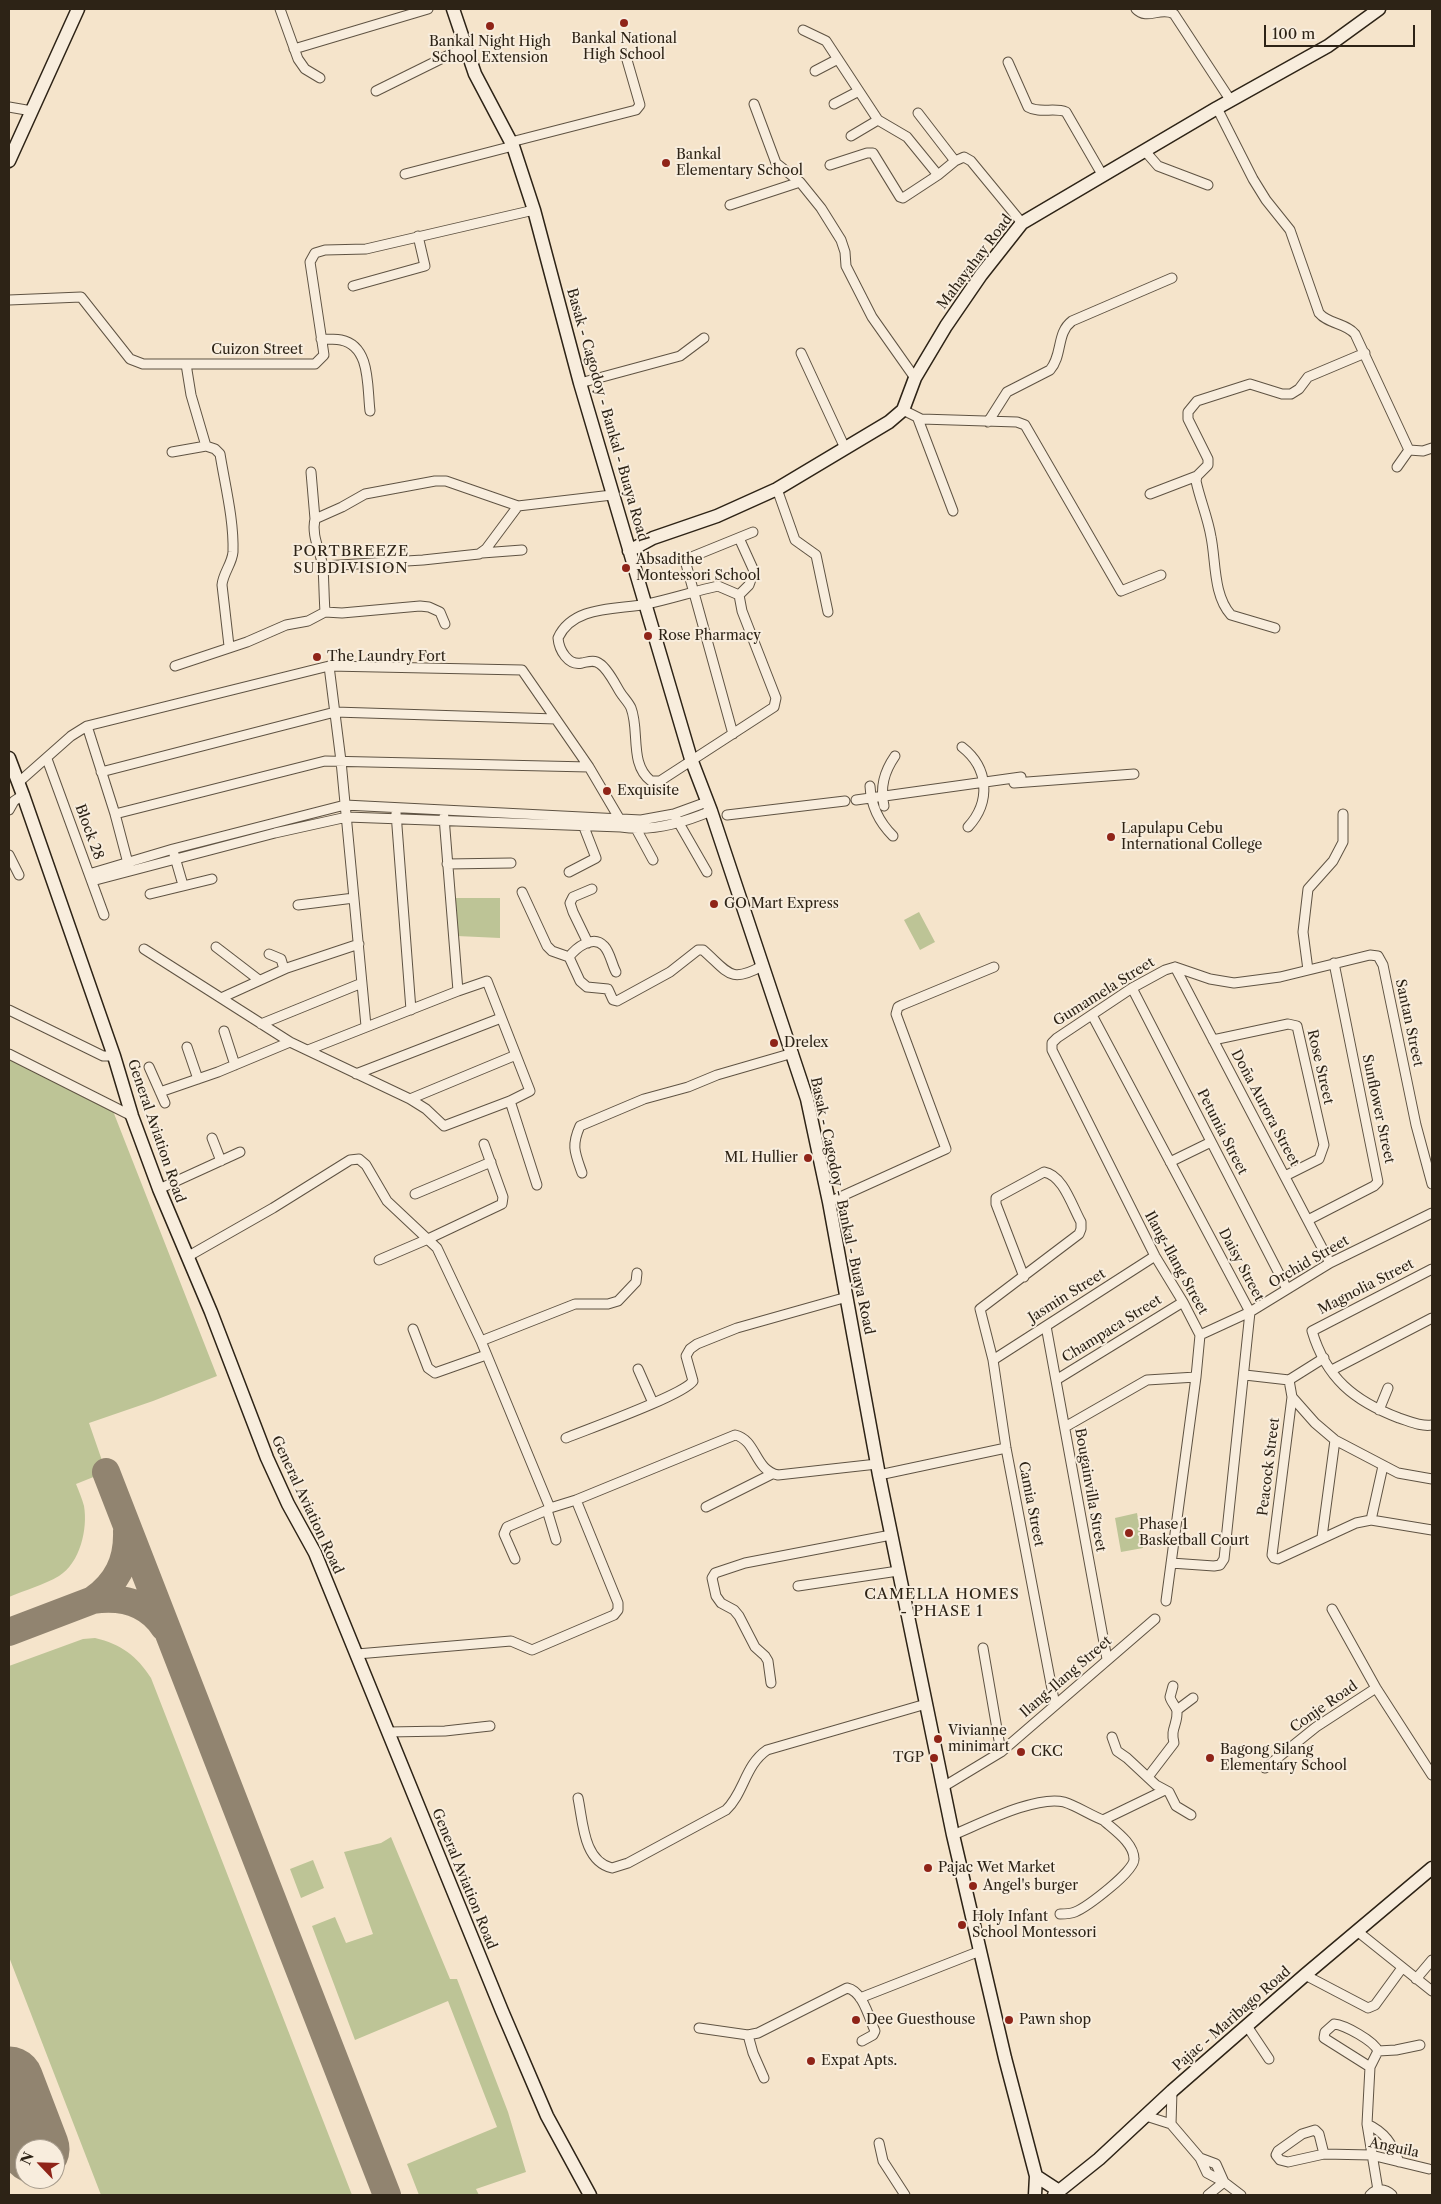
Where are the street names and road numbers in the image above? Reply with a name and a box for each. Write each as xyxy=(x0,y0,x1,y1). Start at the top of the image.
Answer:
street label: Mahayahay Road xyxy=(934,211,1016,313)
street label: Basak - Cagodoy - Bankal - Buaya Road xyxy=(563,286,651,544)
street label: Cuizon Street xyxy=(211,342,303,358)
street label: Block 28 xyxy=(71,802,107,862)
street label: Gumamela Street xyxy=(1050,954,1158,1030)
street label: Santan Street xyxy=(1392,978,1426,1068)
street label: Rose Street xyxy=(1303,1028,1337,1106)
street label: Doña Aurora Street xyxy=(1227,1047,1303,1169)
street label: Sunflower Street xyxy=(1358,1053,1398,1165)
street label: General Aviation Road xyxy=(124,1057,188,1205)
street label: Basak - Cagodoy - Bankal - Buaya Road xyxy=(806,1076,878,1336)
street label: Petunia Street xyxy=(1193,1086,1251,1178)
street label: Ilang-Ilang Street xyxy=(1141,1208,1211,1318)
street label: Daisy Street xyxy=(1215,1226,1267,1304)
street label: Orchid Street xyxy=(1266,1232,1352,1292)
street label: Magnolia Street xyxy=(1315,1256,1417,1318)
street label: Jasmin Street xyxy=(1025,1266,1109,1326)
street label: Champaca Street xyxy=(1059,1292,1165,1366)
street label: Peacock Street xyxy=(1255,1417,1283,1517)
street label: Bougainvilla Street xyxy=(1071,1427,1109,1553)
street label: General Aviation Road xyxy=(268,1433,346,1577)
street label: Camia Street xyxy=(1015,1460,1047,1548)
street label: Ilang-Ilang Street xyxy=(1017,1633,1115,1721)
street label: Conje Road xyxy=(1287,1678,1361,1736)
street label: General Aviation Road xyxy=(428,1806,500,1952)
street label: Pajac - Maribago Road xyxy=(1170,1963,1294,2075)
street label: Anguila xyxy=(1367,2134,1421,2162)

